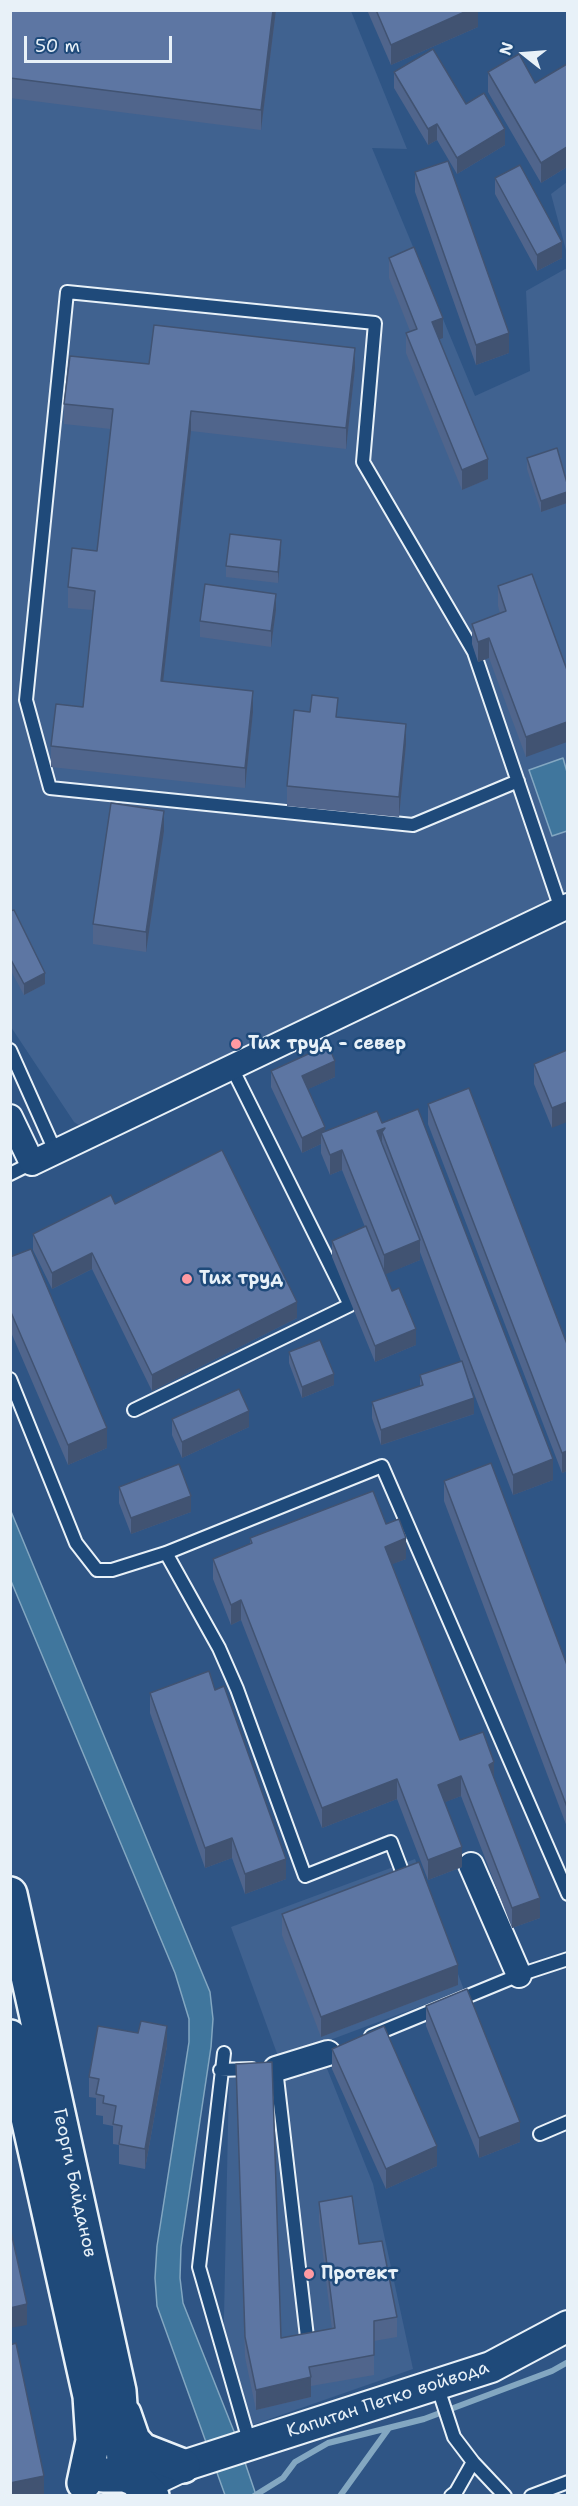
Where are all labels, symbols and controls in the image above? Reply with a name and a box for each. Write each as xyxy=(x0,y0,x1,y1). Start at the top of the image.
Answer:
scale bar xyxy=(27,24,176,62)
north arrow xyxy=(494,24,554,84)
text: 50 m xyxy=(35,34,80,58)
text: N xyxy=(494,39,518,58)
place label: Тих труд - север xyxy=(248,1033,406,1055)
marker: Тих труд - север xyxy=(229,1037,243,1051)
place label: Тих труд xyxy=(199,1268,283,1290)
marker: Тих труд xyxy=(180,1272,194,1286)
street label: Георги Байданов xyxy=(48,2107,100,2259)
place label: Протект xyxy=(321,2263,398,2285)
marker: Протект xyxy=(302,2267,316,2281)
street label: Капитан Петко войвода xyxy=(284,2357,492,2443)

